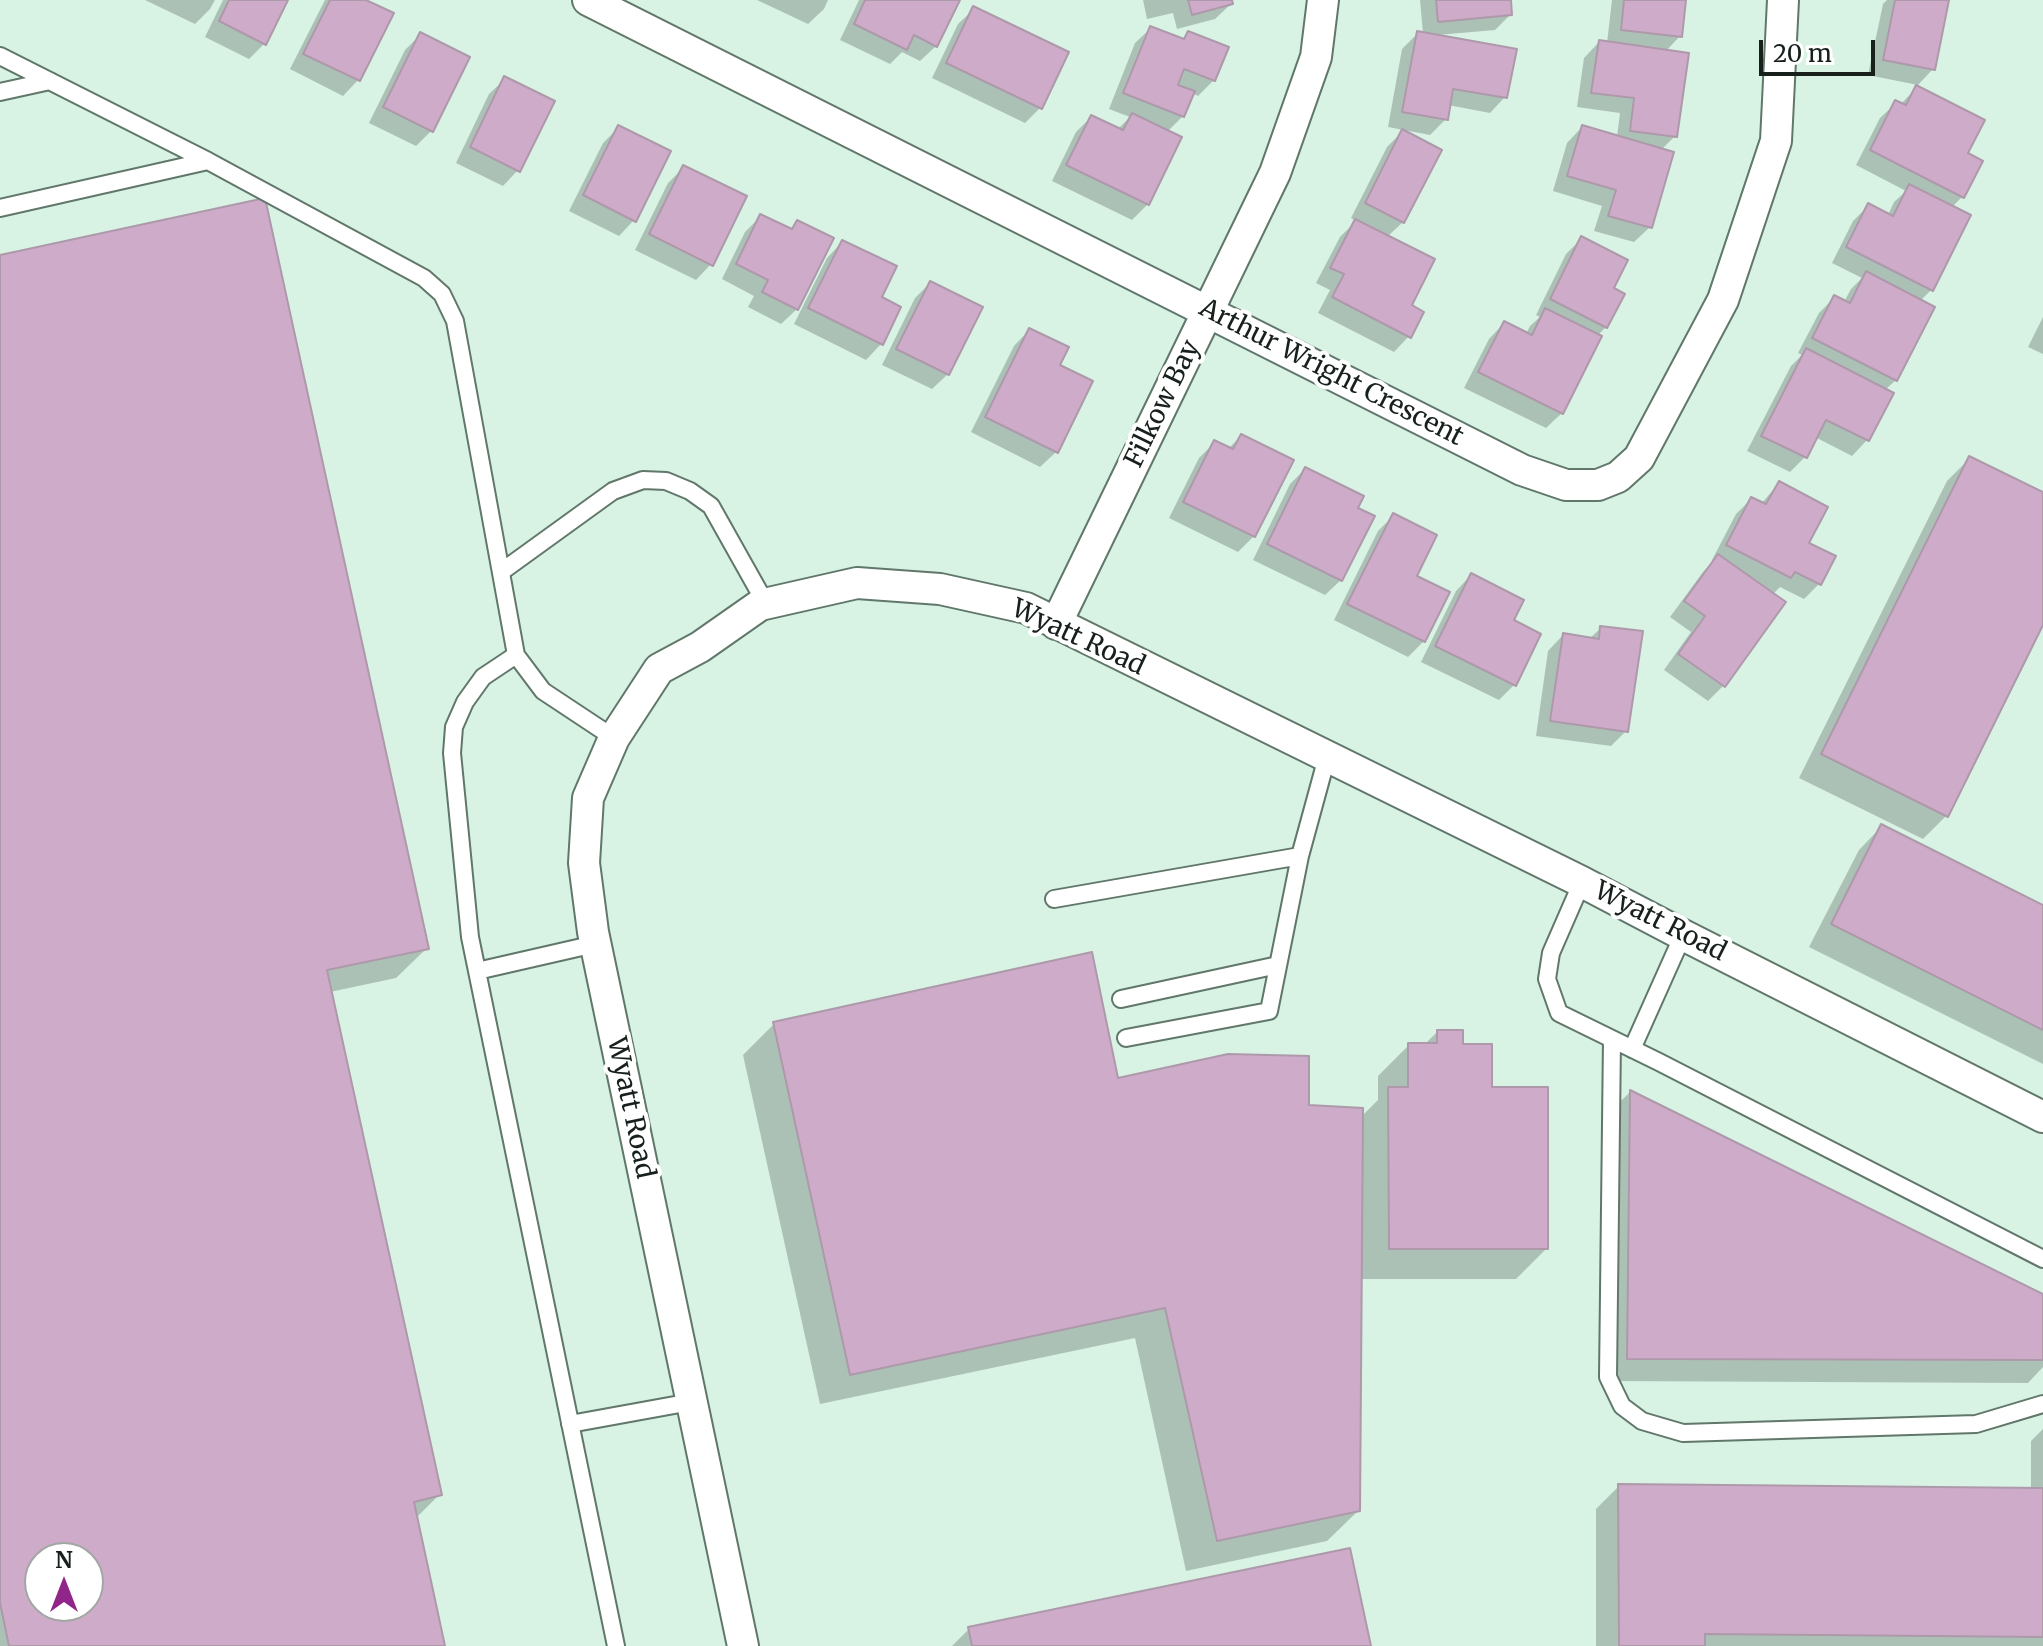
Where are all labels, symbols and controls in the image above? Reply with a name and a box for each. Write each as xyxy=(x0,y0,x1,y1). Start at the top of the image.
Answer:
scale bar xyxy=(1763,24,1879,74)
text: 20 m xyxy=(1773,38,1832,69)
street label: Arthur Wright Crescent xyxy=(1194,293,1468,453)
street label: Filkow Bay xyxy=(1119,335,1207,473)
street label: Wyatt Road xyxy=(1006,593,1150,683)
street label: Wyatt Road xyxy=(1589,875,1731,969)
street label: Wyatt Road xyxy=(600,1034,660,1182)
north arrow xyxy=(24,1542,104,1622)
text: N xyxy=(55,1546,73,1574)

